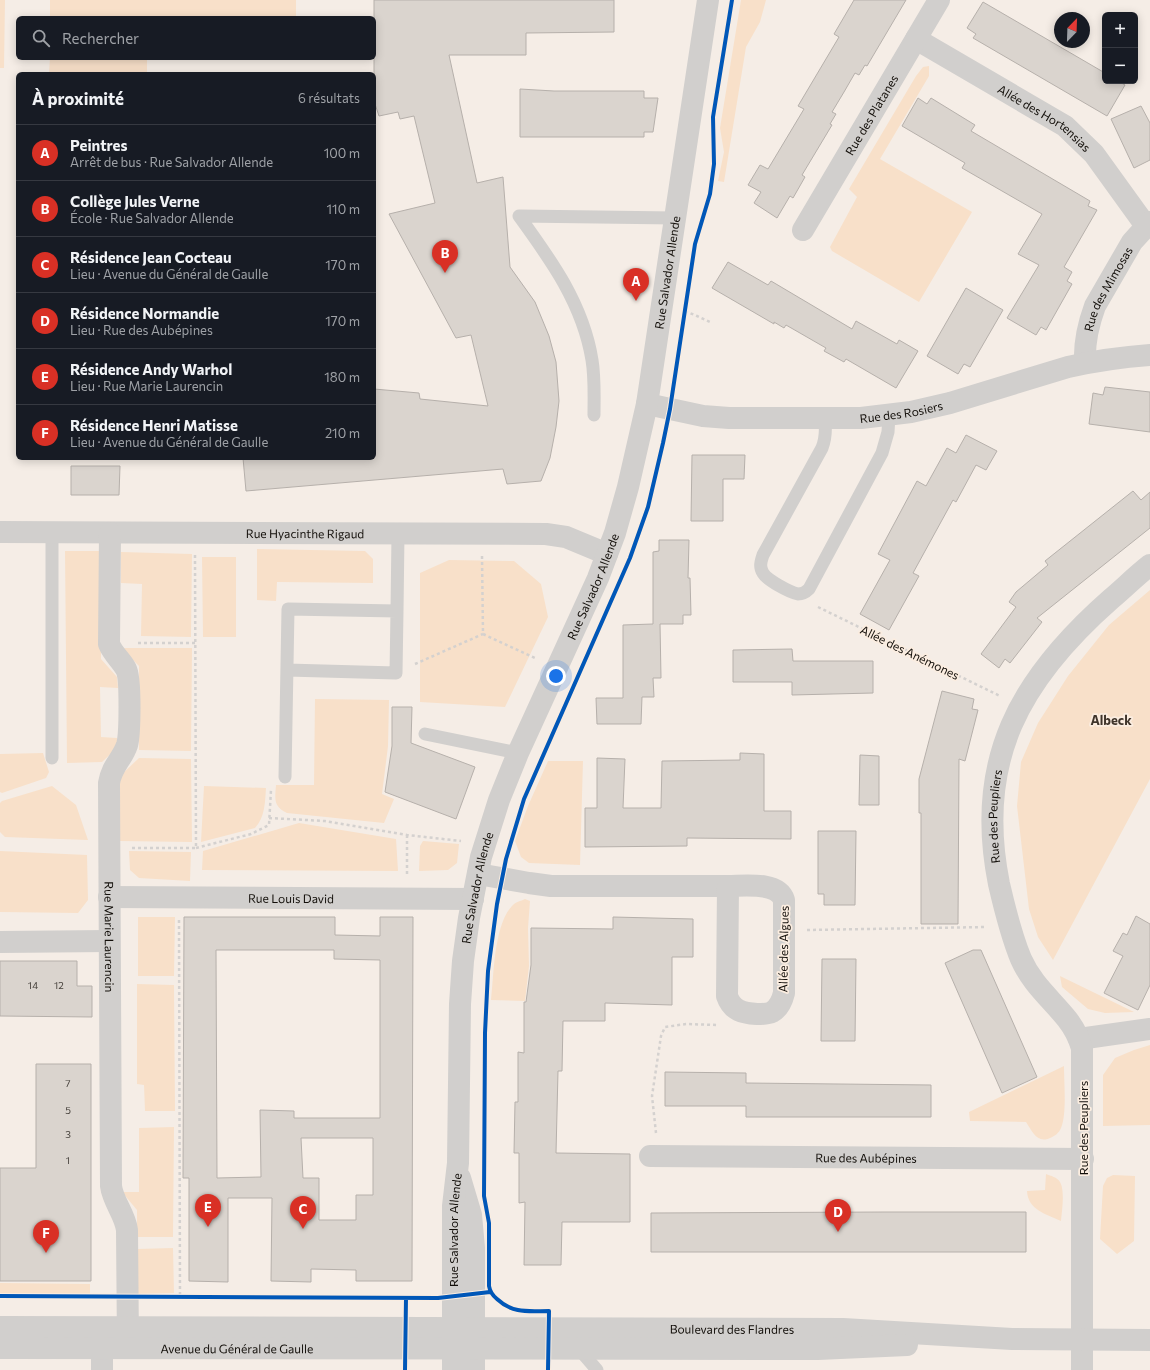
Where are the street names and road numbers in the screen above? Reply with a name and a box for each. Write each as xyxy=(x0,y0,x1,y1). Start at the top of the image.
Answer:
street label: Rue des Platanes xyxy=(842,72,900,157)
street label: Allée des Hortensias xyxy=(995,81,1094,154)
street label: Rue Salvador Allende xyxy=(651,215,682,330)
street label: Rue des Mimosas xyxy=(1081,244,1135,333)
street label: Rue des Rosiers xyxy=(859,398,944,425)
street label: Rue Hyacinthe Rigaud xyxy=(246,526,364,540)
street label: Rue Salvador Allende xyxy=(564,531,621,642)
street label: Allée des Anémones xyxy=(858,622,962,682)
street label: Rue des Peupliers xyxy=(985,768,1004,864)
street label: Rue Salvador Allende xyxy=(458,830,496,945)
street label: Rue Marie Laurencin xyxy=(102,881,117,992)
street label: Rue Louis David xyxy=(248,891,334,905)
street label: Allée des Algues xyxy=(775,906,791,992)
street label: Rue des Peupliers xyxy=(1076,1081,1090,1175)
street label: Rue des Aubépines xyxy=(815,1150,917,1165)
street label: Rue Salvador Allende xyxy=(446,1172,464,1287)
street label: Boulevard des Flandres xyxy=(670,1322,794,1336)
street label: Avenue du Général de Gaulle xyxy=(161,1341,313,1355)

